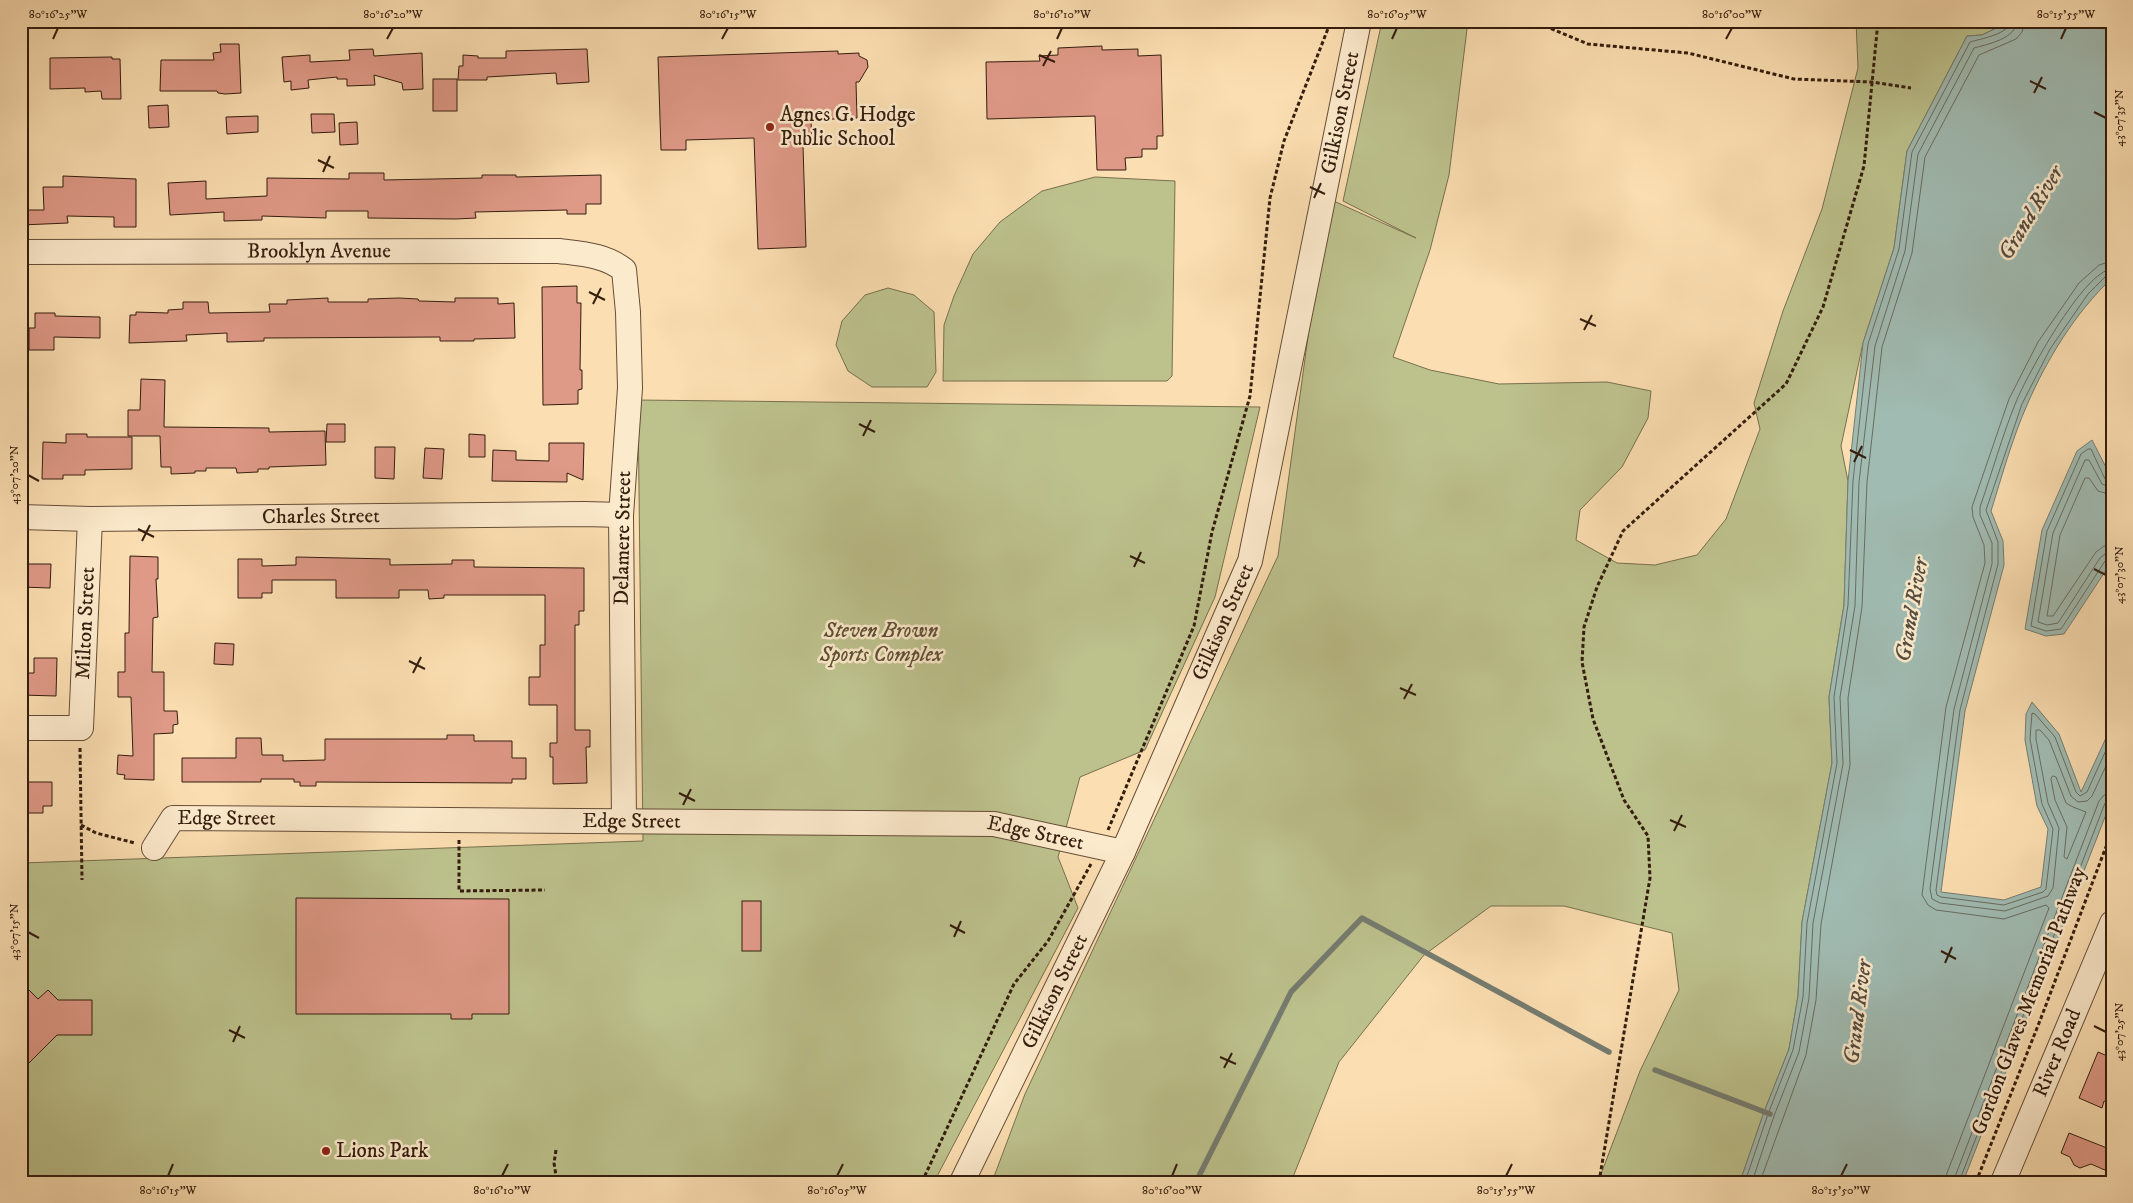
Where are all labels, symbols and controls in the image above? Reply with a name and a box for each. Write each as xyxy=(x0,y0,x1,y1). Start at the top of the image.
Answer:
text: 80°16'25"W xyxy=(29,7,88,22)
text: 80°16'20"W xyxy=(363,7,424,22)
text: 80°16'15"W xyxy=(699,7,758,22)
text: 80°16'10"W xyxy=(1033,7,1092,22)
text: 80°16'05"W xyxy=(1367,7,1428,22)
text: 80°16'00"W xyxy=(1702,7,1763,22)
text: 80°15'55"W xyxy=(2037,7,2096,22)
street label: Gilkison Street xyxy=(1315,49,1366,176)
text: 43°07'35"N xyxy=(2112,89,2127,147)
place label: Agnes G. Hodge Public School xyxy=(780,102,916,152)
marker: Agnes G. Hodge Public School xyxy=(764,121,776,133)
water label: Grand River xyxy=(1992,159,2071,265)
street label: Brooklyn Avenue xyxy=(247,238,391,265)
text: 43°07'20"N xyxy=(7,445,22,505)
street label: Delamere Street xyxy=(609,470,637,606)
street label: Charles Street xyxy=(262,503,380,530)
text: 43°07'30"N xyxy=(2112,546,2127,604)
water label: Grand River xyxy=(1890,554,1935,664)
street label: Gilkison Street xyxy=(1186,560,1260,684)
street label: Milton Street xyxy=(70,566,101,680)
park label: Steven Brown Sports Complex xyxy=(819,618,944,668)
street label: Edge Street xyxy=(177,805,276,832)
street label: Edge Street xyxy=(582,808,681,835)
street label: Edge Street xyxy=(985,810,1087,856)
street label: Gordon Glaves Memorial Pathway xyxy=(1966,862,2093,1139)
text: 43°07'15"N xyxy=(7,903,22,961)
street label: Gilkison Street xyxy=(1016,929,1094,1053)
water label: Grand River xyxy=(1838,956,1878,1066)
text: 43°07'25"N xyxy=(2112,1003,2127,1061)
street label: River Road xyxy=(2027,1005,2088,1101)
place label: Lions Park xyxy=(336,1138,429,1164)
marker: Lions Park xyxy=(320,1145,332,1157)
text: 80°16'15"W xyxy=(139,1183,198,1198)
text: 80°16'10"W xyxy=(473,1183,532,1198)
text: 80°16'05"W xyxy=(807,1183,868,1198)
text: 80°16'00"W xyxy=(1142,1183,1203,1198)
text: 80°15'55"W xyxy=(1477,1183,1536,1198)
text: 80°15'50"W xyxy=(1811,1183,1872,1198)

